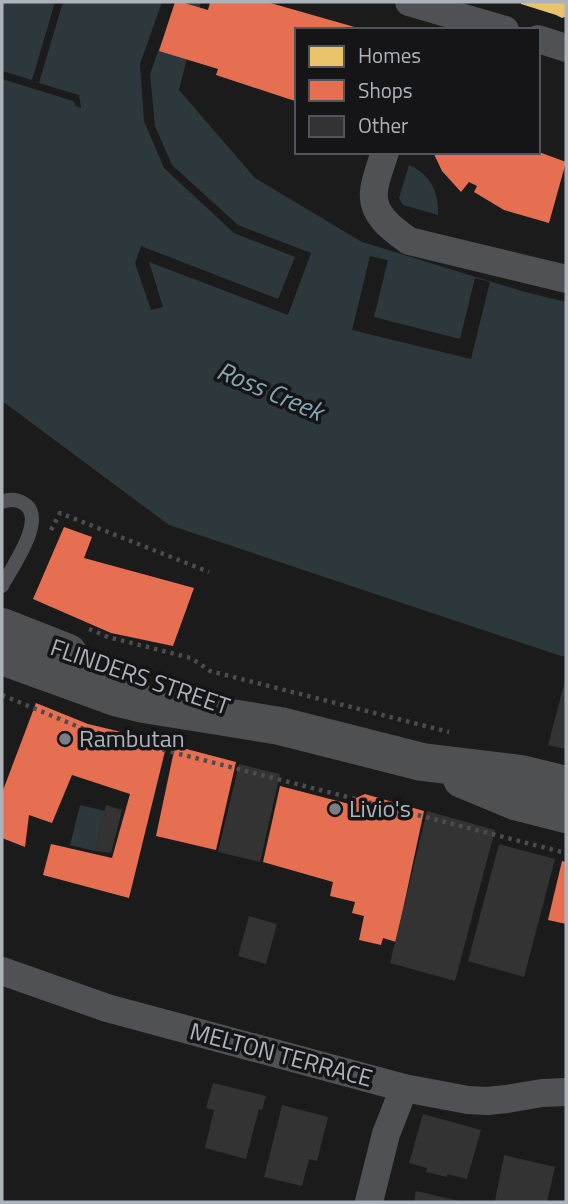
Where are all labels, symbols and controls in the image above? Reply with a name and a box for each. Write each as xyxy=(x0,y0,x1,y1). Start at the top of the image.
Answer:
legend xyxy=(295,28,540,154)
text: Homes xyxy=(358,39,421,71)
text: Shops xyxy=(358,74,413,106)
text: Other xyxy=(358,109,408,141)
water label: Ross Creek xyxy=(211,351,333,432)
street label: FLINDERS STREET xyxy=(46,628,235,724)
place label: Rambutan xyxy=(79,720,185,756)
marker: Rambutan xyxy=(57,731,73,747)
place label: Livio's xyxy=(349,790,411,826)
marker: Livio's xyxy=(327,801,343,817)
street label: MELTON TERRACE xyxy=(186,1012,377,1096)

